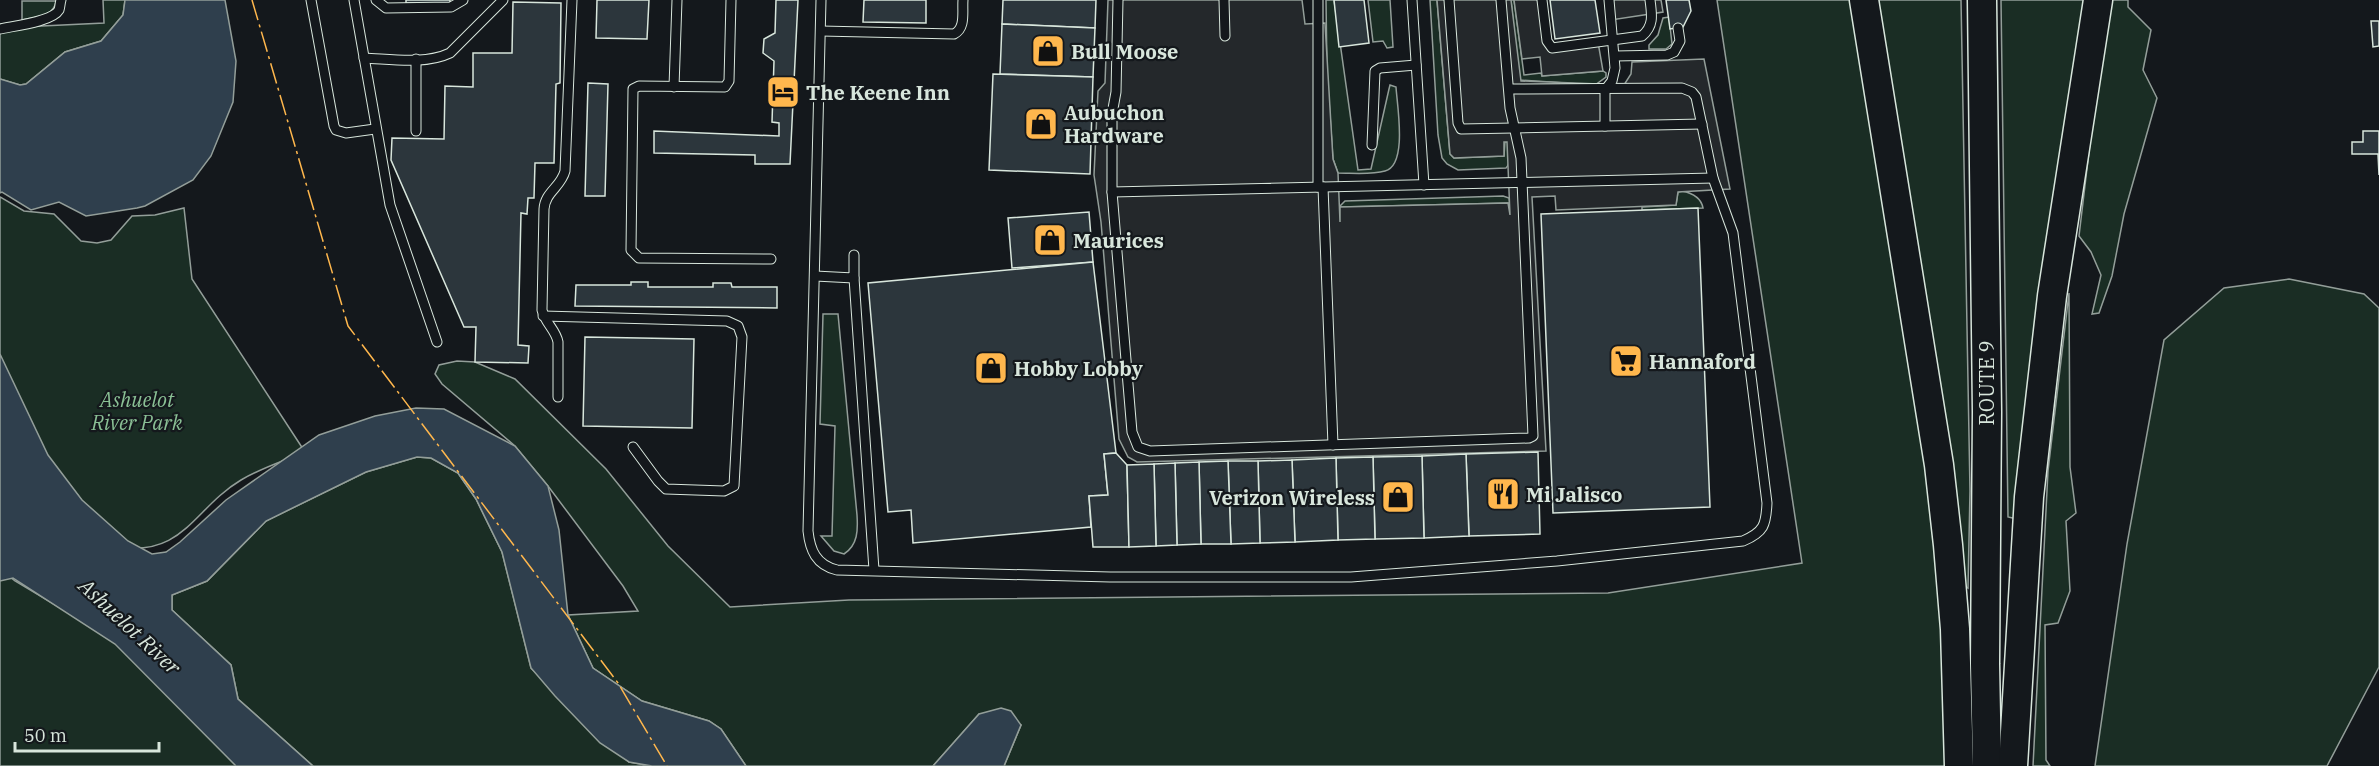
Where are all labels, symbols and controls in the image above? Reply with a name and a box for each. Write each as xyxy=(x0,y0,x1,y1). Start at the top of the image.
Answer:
shop icon: Bull Moose xyxy=(1030,33,1066,69)
place label: Bull Moose xyxy=(1071,38,1178,65)
hotel icon: The Keene Inn xyxy=(765,74,801,110)
place label: The Keene Inn xyxy=(806,79,950,106)
place label: Aubuchon Hardware xyxy=(1064,99,1165,149)
shop icon: Aubuchon Hardware xyxy=(1023,106,1059,142)
shop icon: Maurices xyxy=(1032,222,1068,258)
place label: Maurices xyxy=(1073,227,1164,254)
street label: ROUTE 9 xyxy=(1973,341,2000,425)
supermarket icon: Hannaford xyxy=(1608,343,1644,379)
place label: Hannaford xyxy=(1649,348,1756,375)
shop icon: Hobby Lobby xyxy=(973,350,1009,386)
place label: Hobby Lobby xyxy=(1014,355,1144,382)
park label: Ashuelot River Park xyxy=(91,386,183,436)
restaurant icon: Mi Jalisco xyxy=(1485,476,1521,512)
shop icon: Verizon Wireless xyxy=(1380,479,1416,515)
place label: Mi Jalisco xyxy=(1526,481,1622,508)
place label: Verizon Wireless xyxy=(1209,484,1375,511)
water label: Ashuelot River xyxy=(72,570,188,681)
scale bar xyxy=(15,715,159,753)
text: 50 m xyxy=(24,724,67,747)

